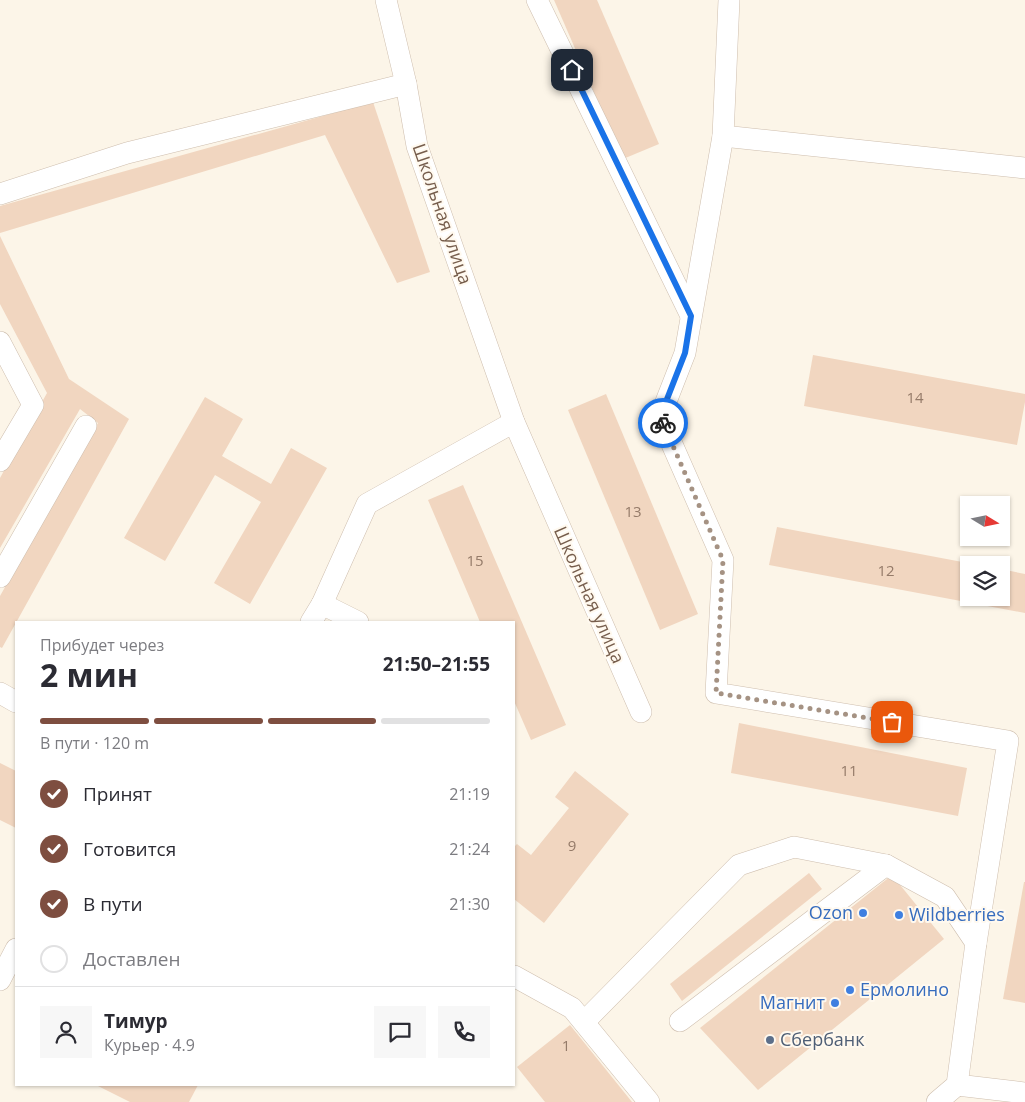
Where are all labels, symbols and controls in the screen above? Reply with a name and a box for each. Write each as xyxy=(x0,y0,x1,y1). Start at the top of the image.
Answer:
pin xyxy=(551,49,593,91)
icon: home xyxy=(558,56,586,84)
street label: Школьная улица xyxy=(408,140,478,287)
house number: 14 xyxy=(906,387,924,407)
courier xyxy=(638,398,688,448)
icon: bike xyxy=(649,409,677,437)
north arrow xyxy=(960,496,1010,546)
map controls xyxy=(960,496,1010,606)
house number: 13 xyxy=(624,501,642,521)
street label: Школьная улица xyxy=(549,522,631,667)
house number: 15 xyxy=(466,550,484,570)
button: layers xyxy=(960,556,1010,606)
house number: 12 xyxy=(877,560,895,580)
text: Прибудет через xyxy=(40,634,164,656)
text: 21:50–21:55 xyxy=(383,651,490,677)
text: 2 мин xyxy=(40,653,138,696)
pin xyxy=(871,701,913,743)
icon: bag xyxy=(878,708,906,736)
text: В пути · 120 m xyxy=(40,732,149,754)
house number: 11 xyxy=(840,760,858,780)
icon: check xyxy=(40,780,68,808)
text: Принят xyxy=(83,781,152,807)
text: 21:19 xyxy=(449,783,490,805)
icon: check xyxy=(40,835,68,863)
house number: 9 xyxy=(568,835,576,855)
text: Готовится xyxy=(83,836,176,862)
text: 21:24 xyxy=(449,838,490,860)
icon: check xyxy=(40,890,68,918)
text: В пути xyxy=(83,891,143,917)
text: 21:30 xyxy=(449,893,490,915)
place label: Ozon xyxy=(809,900,853,924)
place label: Wildberries xyxy=(909,902,1005,926)
marker: Ozon xyxy=(857,907,869,919)
marker: Wildberries xyxy=(893,909,905,921)
text: Доставлен xyxy=(83,946,181,972)
place label: Ермолино xyxy=(860,977,949,1001)
marker: Ермолино xyxy=(844,984,856,996)
place label: Магнит xyxy=(760,990,826,1014)
marker: Магнит xyxy=(829,997,841,1009)
button: person xyxy=(40,1006,92,1058)
button: chat xyxy=(374,1006,426,1058)
button: phone xyxy=(438,1006,490,1058)
text: Тимур xyxy=(104,1008,168,1034)
place label: Сбербанк xyxy=(780,1027,865,1051)
text: Курьер · 4.9 xyxy=(104,1034,195,1056)
marker: Сбербанк xyxy=(764,1034,776,1046)
house number: 1 xyxy=(562,1035,570,1055)

